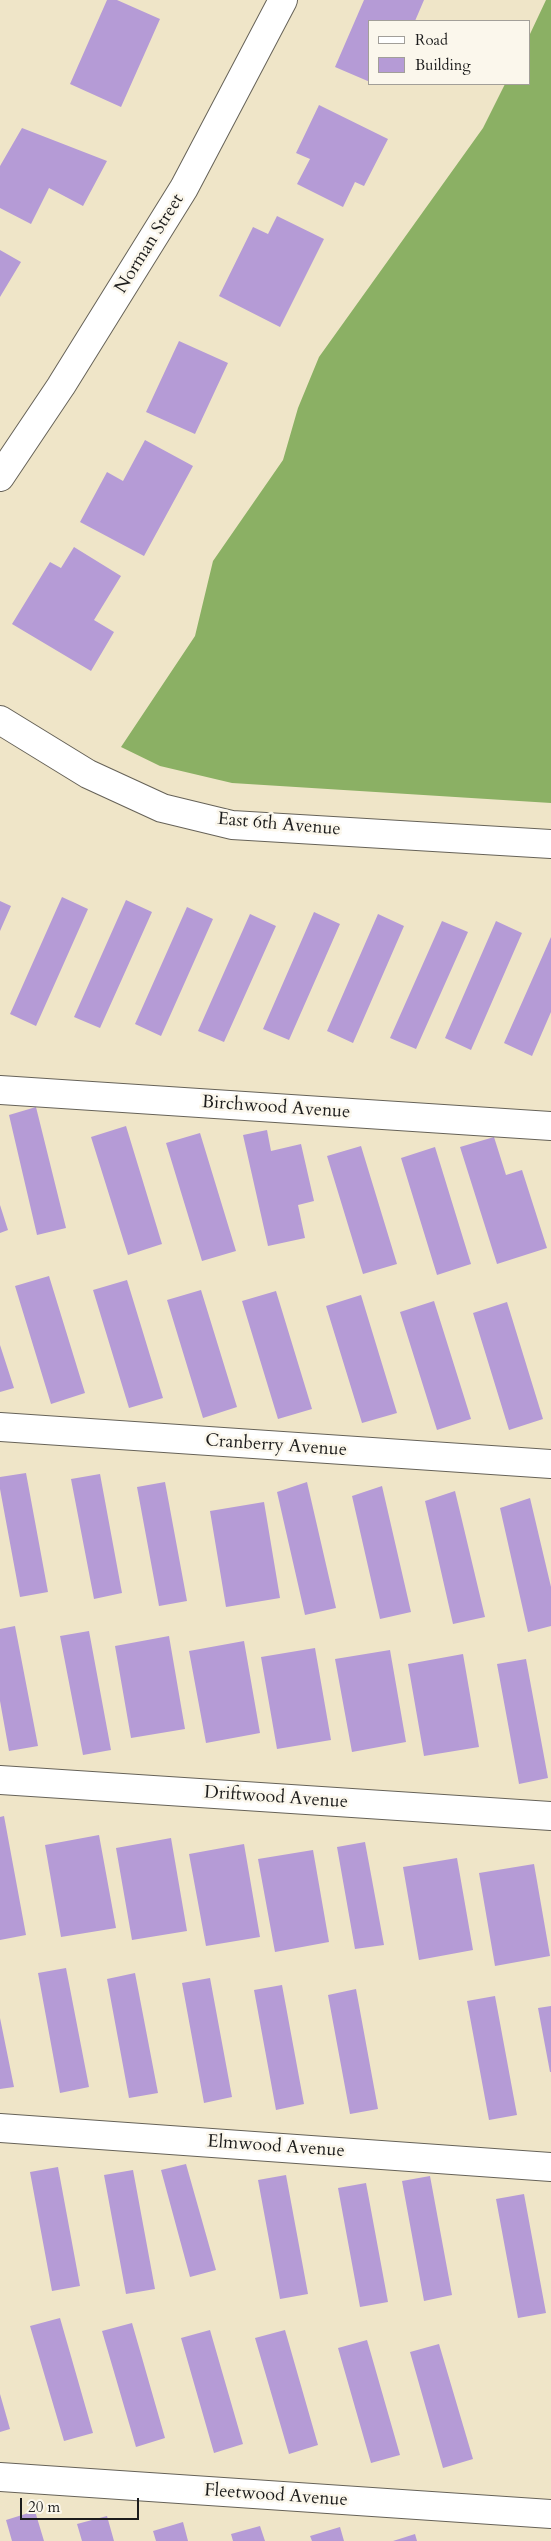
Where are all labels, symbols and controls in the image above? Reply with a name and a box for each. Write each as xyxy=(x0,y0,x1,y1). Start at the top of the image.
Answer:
legend xyxy=(368,20,531,85)
text: Road xyxy=(415,30,448,50)
text: Building xyxy=(415,55,471,75)
street label: Norman Street xyxy=(111,190,189,298)
street label: East 6th Avenue xyxy=(217,809,341,841)
street label: Birchwood Avenue xyxy=(201,1092,351,1124)
street label: Cranberry Avenue xyxy=(204,1430,348,1462)
street label: Driftwood Avenue xyxy=(203,1782,349,1814)
street label: Elmwood Avenue xyxy=(207,2131,345,2163)
street label: Fleetwood Avenue xyxy=(204,2480,348,2512)
scale bar xyxy=(22,2488,141,2520)
text: 20 m xyxy=(28,2497,60,2517)

